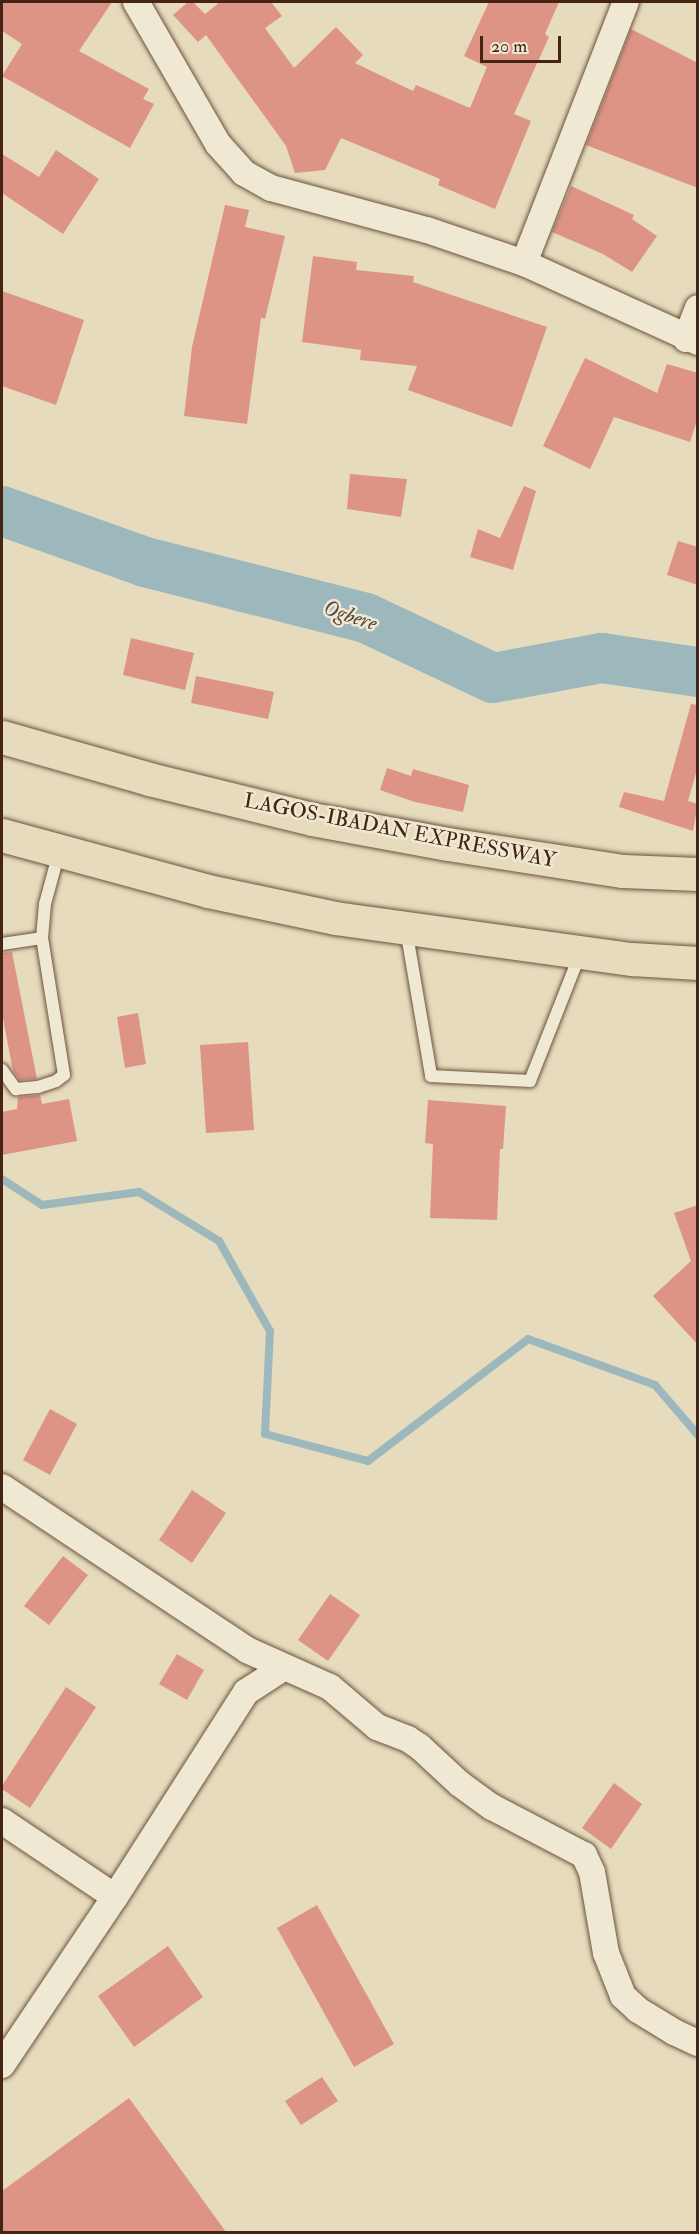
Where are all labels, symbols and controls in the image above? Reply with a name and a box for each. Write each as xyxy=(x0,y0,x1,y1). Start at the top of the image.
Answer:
scale bar xyxy=(483,24,564,62)
text: 20 m xyxy=(491,35,527,58)
water label: Ogbere xyxy=(320,595,380,637)
street label: LAGOS-IBADAN EXPRESSWAY xyxy=(242,788,558,874)

